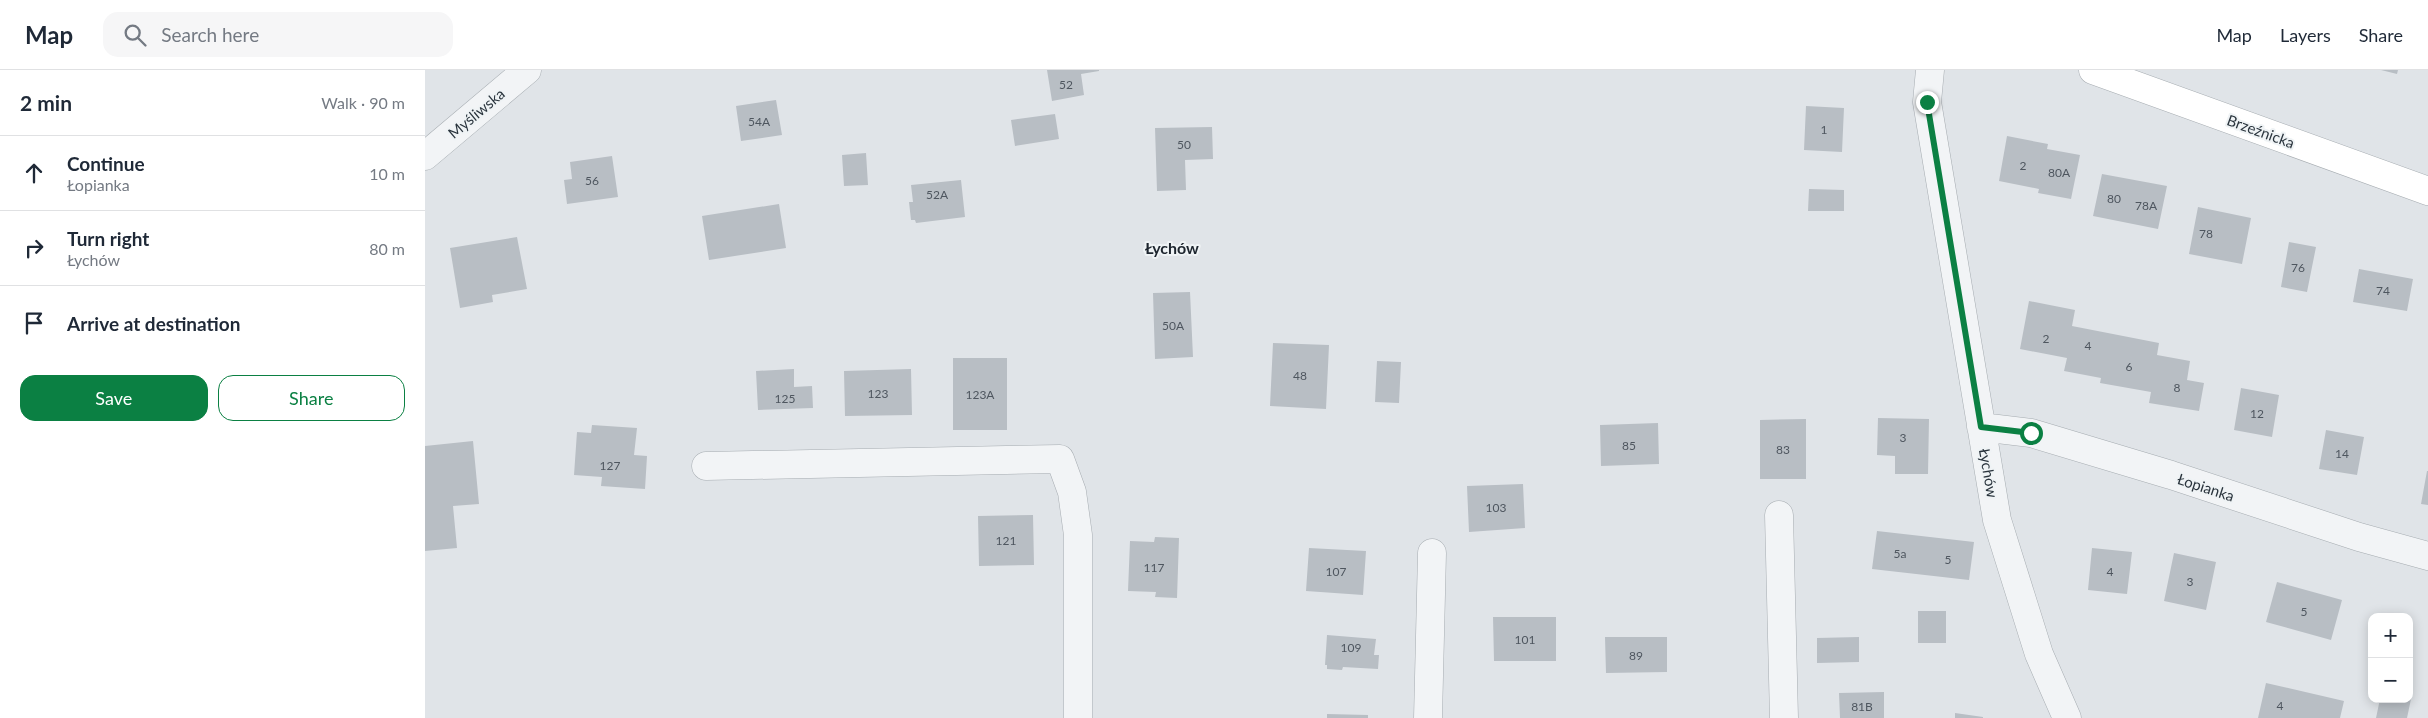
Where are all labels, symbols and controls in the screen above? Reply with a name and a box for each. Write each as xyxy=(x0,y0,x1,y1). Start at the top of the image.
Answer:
search box xyxy=(103,12,453,57)
text: Map xyxy=(25,20,73,49)
icon: search xyxy=(121,21,149,49)
text: Search here xyxy=(161,23,259,46)
text: Map xyxy=(2216,24,2252,46)
text: Layers xyxy=(2280,24,2331,46)
text: Share xyxy=(2359,24,2403,46)
house number: 52 xyxy=(1059,77,1073,92)
street label: Myśliwska xyxy=(444,84,508,142)
text: 2 min xyxy=(20,90,72,115)
route end xyxy=(1916,91,1939,114)
text: Walk · 90 m xyxy=(321,93,405,112)
street label: Brzeźnicka xyxy=(2225,110,2297,152)
house number: 54A xyxy=(748,114,771,129)
house number: 1 xyxy=(1821,122,1828,137)
house number: 50 xyxy=(1177,137,1191,152)
text: Continue xyxy=(67,152,145,175)
house number: 2 xyxy=(2020,158,2027,173)
icon: ahead xyxy=(20,159,48,187)
text: 10 m xyxy=(369,164,405,183)
house number: 80A xyxy=(2048,165,2071,180)
house number: 56 xyxy=(585,173,599,188)
text: Łopianka xyxy=(67,175,130,194)
house number: 52A xyxy=(926,187,949,202)
house number: 80 xyxy=(2107,191,2121,206)
house number: 78A xyxy=(2135,198,2158,213)
house number: 78 xyxy=(2199,226,2213,241)
text: Turn right xyxy=(67,227,149,250)
icon: right xyxy=(20,234,48,262)
district label: Łychów xyxy=(1145,238,1199,257)
text: 80 m xyxy=(369,239,405,258)
text: Łychów xyxy=(67,250,120,269)
house number: 76 xyxy=(2291,260,2305,275)
house number: 74 xyxy=(2376,283,2390,298)
icon: arrive xyxy=(20,309,48,337)
text: Arrive at destination xyxy=(67,312,240,335)
house number: 50A xyxy=(1162,318,1185,333)
house number: 2 xyxy=(2043,331,2050,346)
house number: 4 xyxy=(2085,338,2092,353)
house number: 6 xyxy=(2126,359,2133,374)
house number: 48 xyxy=(1293,368,1307,383)
button: Save xyxy=(20,375,208,421)
button: Share xyxy=(218,375,405,421)
house number: 8 xyxy=(2174,380,2181,395)
house number: 123 xyxy=(868,386,888,401)
house number: 123A xyxy=(965,387,995,402)
house number: 125 xyxy=(775,391,795,406)
house number: 12 xyxy=(2250,406,2264,421)
route start xyxy=(2020,422,2043,445)
house number: 3 xyxy=(1900,430,1907,445)
house number: 85 xyxy=(1622,438,1636,453)
house number: 83 xyxy=(1776,442,1790,457)
house number: 14 xyxy=(2335,446,2349,461)
street label: Łychów xyxy=(1976,447,2002,499)
house number: 127 xyxy=(600,458,620,473)
street label: Łopianka xyxy=(2175,469,2237,505)
house number: 103 xyxy=(1486,500,1506,515)
house number: 121 xyxy=(996,533,1016,548)
house number: 5a xyxy=(1894,546,1906,561)
house number: 5 xyxy=(1945,552,1952,567)
house number: 117 xyxy=(1144,560,1164,575)
house number: 107 xyxy=(1326,564,1346,579)
house number: 4 xyxy=(2107,564,2114,579)
house number: 3 xyxy=(2187,574,2194,589)
house number: 5 xyxy=(2301,604,2308,619)
map controls xyxy=(2368,613,2413,703)
button: + xyxy=(2368,613,2413,658)
house number: 101 xyxy=(1515,632,1535,647)
house number: 109 xyxy=(1341,640,1361,655)
house number: 89 xyxy=(1629,648,1643,663)
button: − xyxy=(2368,658,2413,703)
house number: 4 xyxy=(2277,698,2284,713)
house number: 81B xyxy=(1851,699,1873,714)

